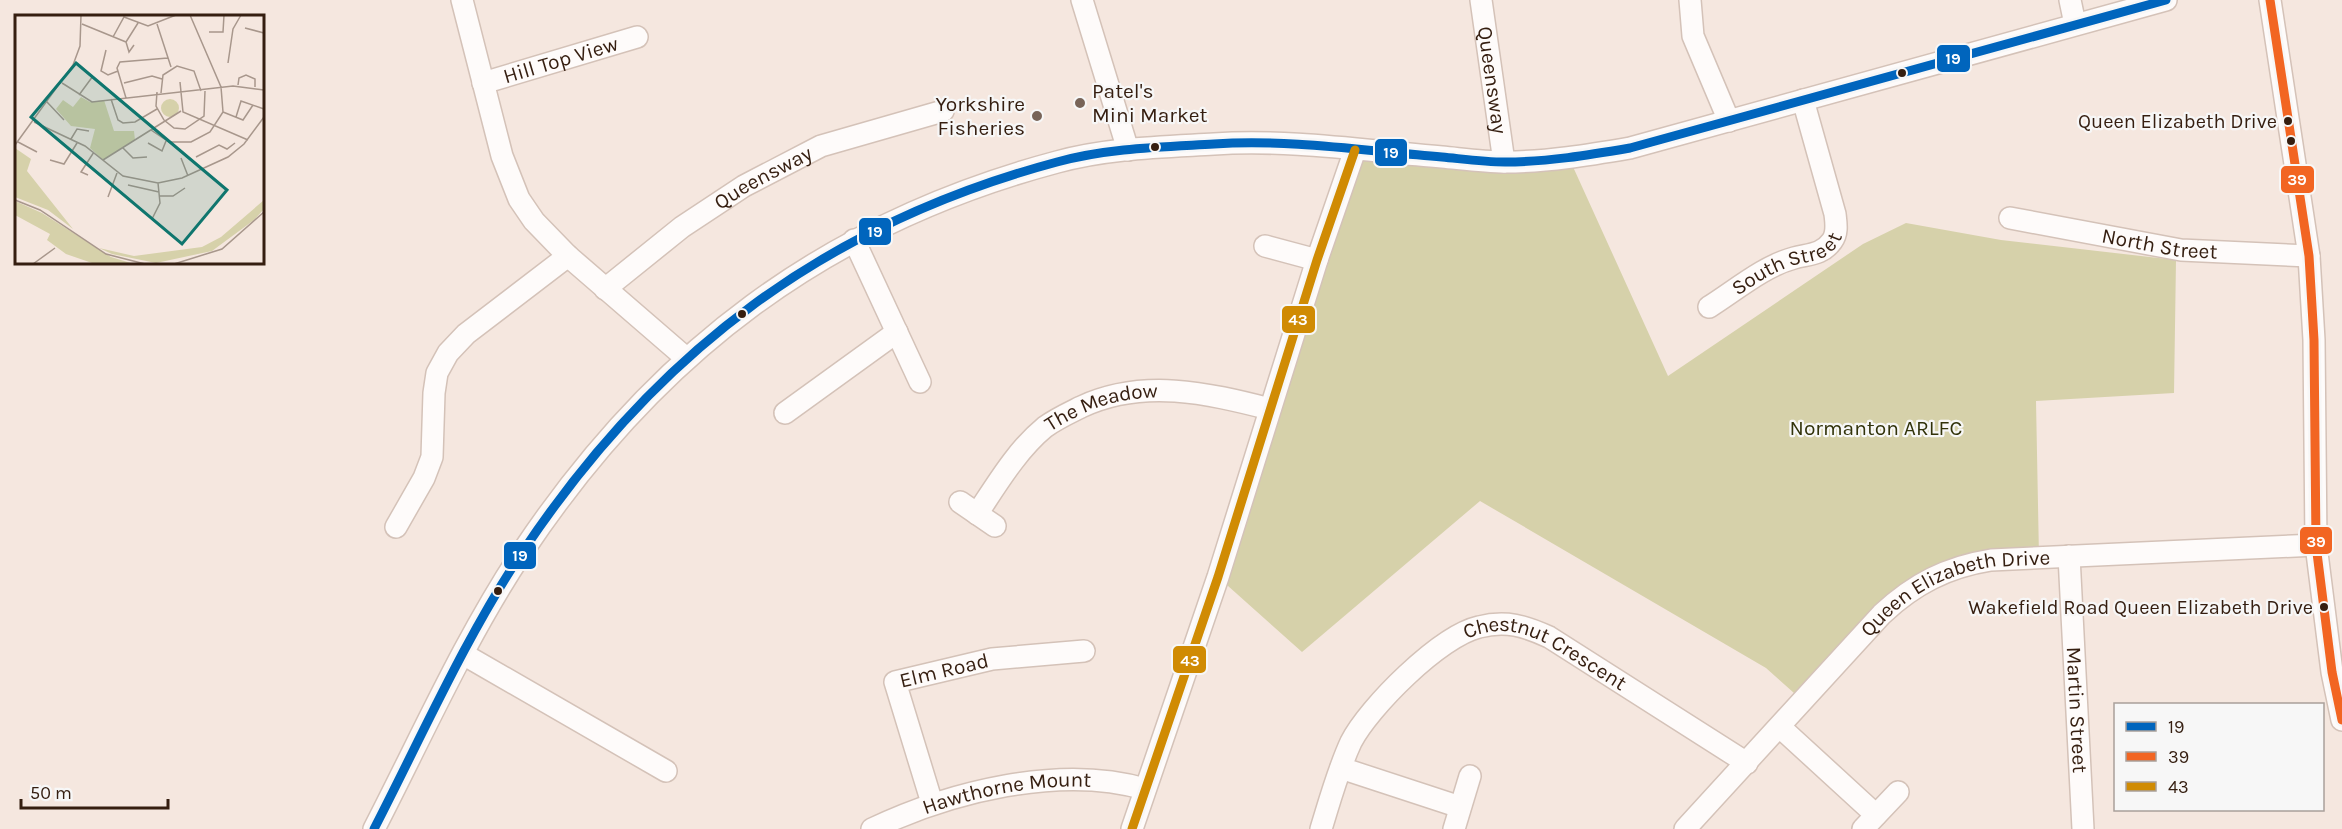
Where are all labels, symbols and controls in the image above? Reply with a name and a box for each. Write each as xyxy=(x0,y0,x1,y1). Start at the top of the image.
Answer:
inset map xyxy=(15,15,264,264)
street label: Queensway xyxy=(1473,25,1512,136)
street label: Hill Top View xyxy=(500,31,621,88)
line badge: 19 xyxy=(1936,44,1971,73)
text: 19 xyxy=(1945,49,1961,68)
unlabelled marker xyxy=(1896,67,1908,79)
place label: Patel's Mini Market xyxy=(1092,79,1208,127)
place label: Yorkshire Fisheries xyxy=(936,92,1025,140)
marker: Patel's Mini Market xyxy=(1073,96,1087,110)
marker: Yorkshire Fisheries xyxy=(1030,109,1044,123)
place label: Queen Elizabeth Drive xyxy=(2078,110,2277,133)
marker: Queen Elizabeth Drive xyxy=(2282,115,2294,127)
unlabelled marker xyxy=(2285,135,2297,147)
line badge: 19 xyxy=(1374,138,1408,167)
street label: Queensway xyxy=(710,141,816,214)
unlabelled marker xyxy=(1149,141,1161,153)
text: 19 xyxy=(1383,143,1399,162)
line badge: 39 xyxy=(2280,165,2315,194)
text: 39 xyxy=(2287,170,2307,189)
line badge: 19 xyxy=(858,217,892,246)
text: 19 xyxy=(867,222,883,241)
street label: North Street xyxy=(2100,223,2218,264)
street label: South Street xyxy=(1727,228,1847,300)
line badge: 43 xyxy=(1281,305,1316,334)
unlabelled marker xyxy=(736,308,748,320)
text: 43 xyxy=(1288,310,1308,329)
street label: The Meadow xyxy=(1040,378,1158,436)
park label: Normanton ARLFC xyxy=(1790,416,1962,440)
line badge: 39 xyxy=(2299,526,2333,555)
text: 39 xyxy=(2306,532,2326,551)
line badge: 19 xyxy=(503,541,537,570)
street label: Queen Elizabeth Drive xyxy=(1855,545,2051,641)
text: 19 xyxy=(512,546,528,565)
unlabelled marker xyxy=(492,585,504,597)
place label: Wakefield Road Queen Elizabeth Drive xyxy=(1968,596,2313,619)
marker: Wakefield Road Queen Elizabeth Drive xyxy=(2318,601,2330,613)
street label: Chestnut Crescent xyxy=(1459,612,1631,695)
line badge: 43 xyxy=(1172,645,1207,674)
street label: Martin Street xyxy=(2062,646,2092,774)
street label: Elm Road xyxy=(897,648,991,692)
text: 43 xyxy=(1180,651,1200,670)
legend xyxy=(2114,703,2324,811)
text: 19 xyxy=(2168,716,2184,738)
text: 39 xyxy=(2168,746,2189,768)
street label: Hawthorne Mount xyxy=(919,767,1092,819)
scale bar xyxy=(21,772,168,810)
text: 43 xyxy=(2168,776,2189,798)
text: 50 m xyxy=(30,782,72,804)

